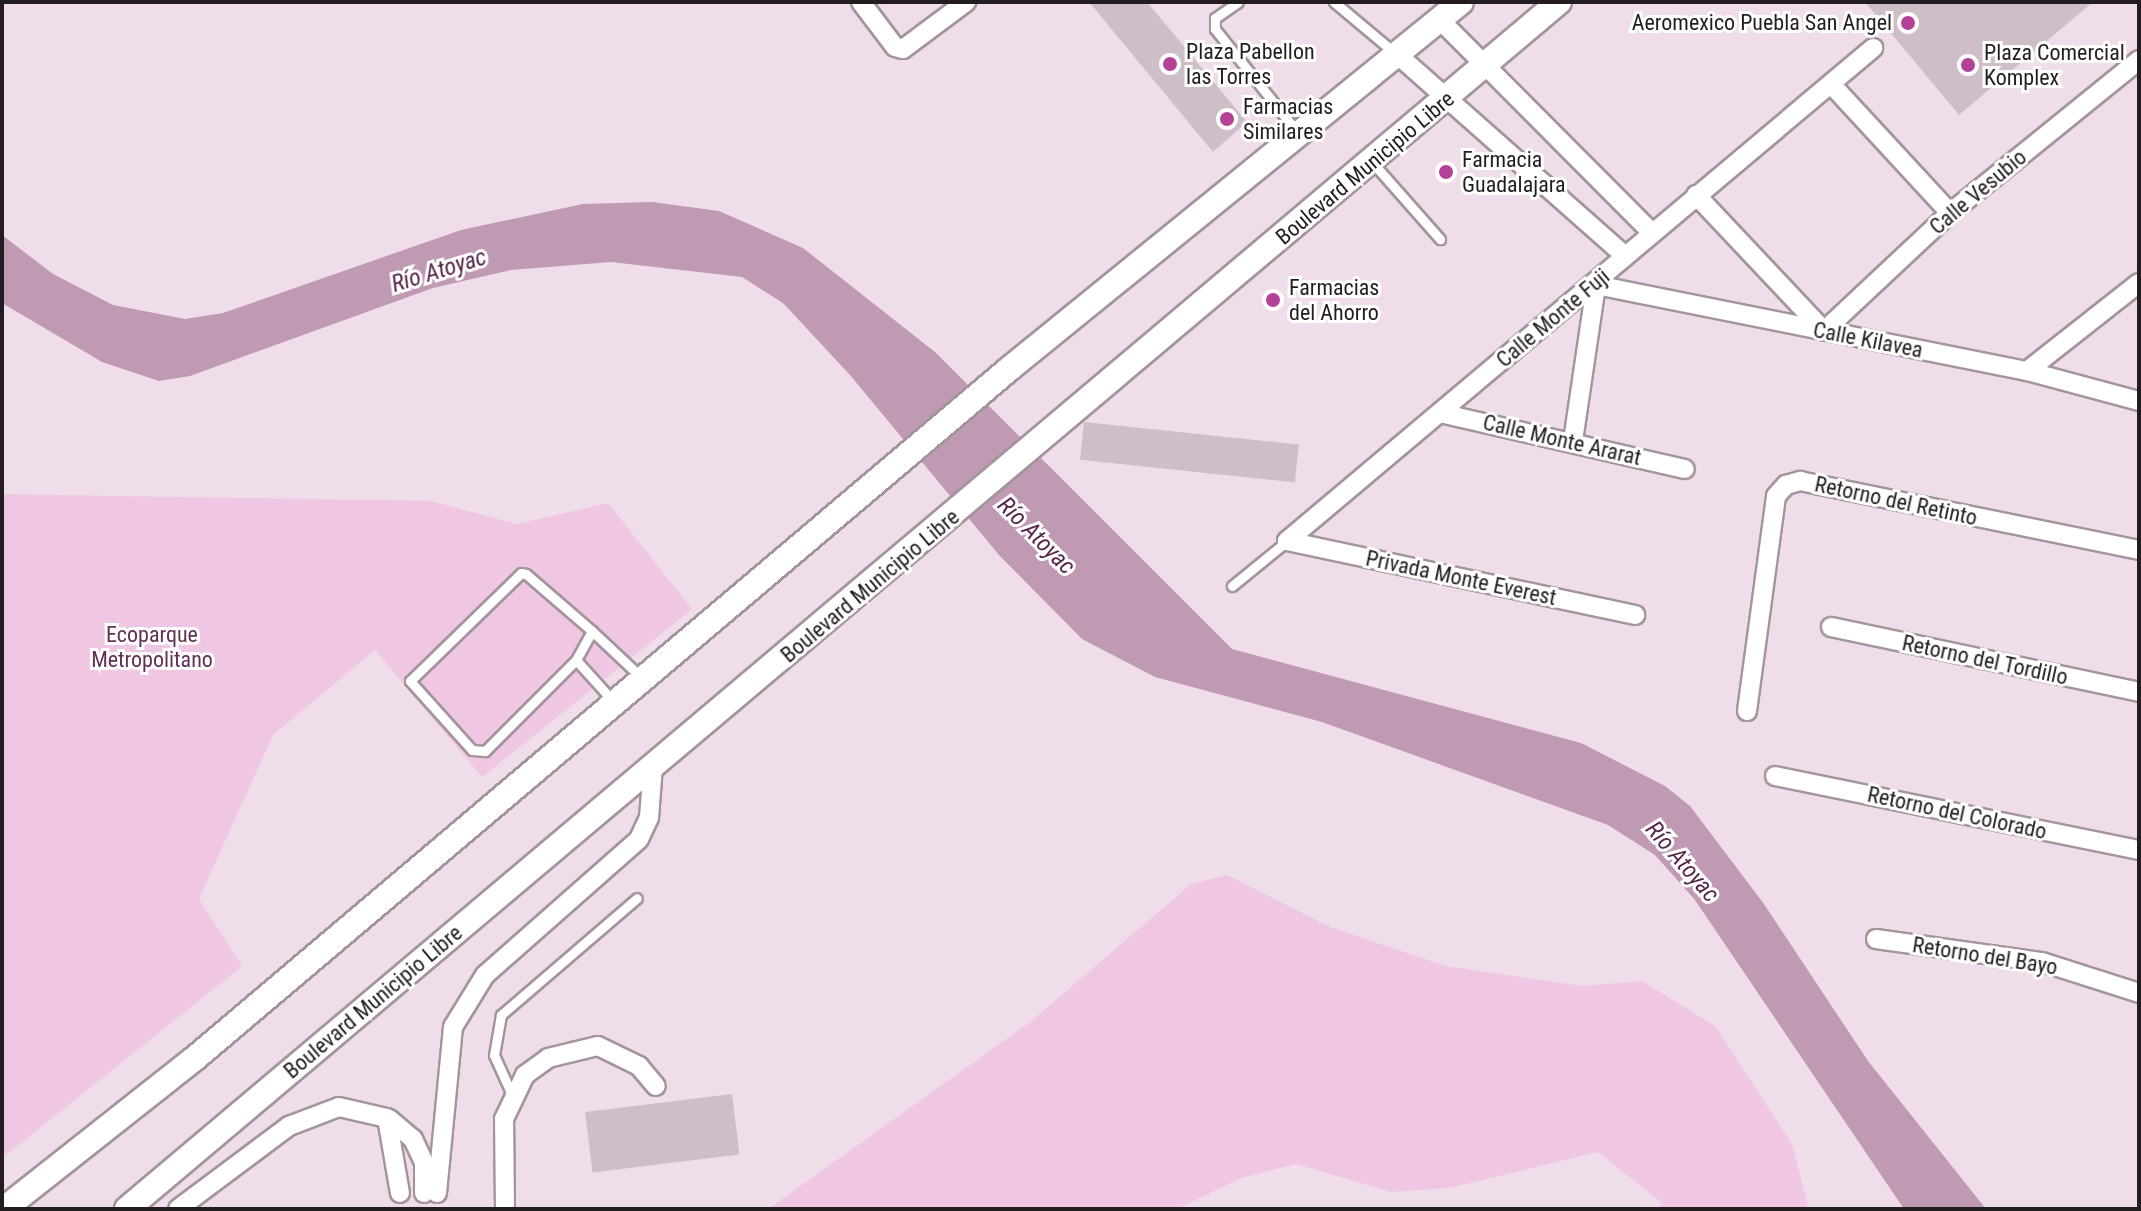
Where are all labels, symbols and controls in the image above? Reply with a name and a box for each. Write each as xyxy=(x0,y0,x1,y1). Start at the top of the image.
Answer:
place label: Aeromexico Puebla San Angel xyxy=(1632,10,1892,36)
marker: Aeromexico Puebla San Angel xyxy=(1899,14,1917,32)
place label: Plaza Pabellon las Torres xyxy=(1186,38,1315,90)
place label: Plaza Comercial Komplex xyxy=(1984,39,2125,90)
marker: Plaza Pabellon las Torres xyxy=(1161,55,1179,73)
marker: Plaza Comercial Komplex xyxy=(1959,56,1977,74)
street label: Boulevard Municipio Libre xyxy=(1271,86,1459,250)
place label: Farmacias Similares xyxy=(1243,93,1333,144)
marker: Farmacias Similares xyxy=(1218,110,1236,128)
street label: Calle Vesubio xyxy=(1924,144,2032,240)
place label: Farmacia Guadalajara xyxy=(1462,146,1565,198)
marker: Farmacia Guadalajara xyxy=(1437,163,1455,181)
water label: Río Atoyac xyxy=(388,243,490,299)
street label: Calle Monte Fuji xyxy=(1491,263,1615,373)
place label: Farmacias del Ahorro xyxy=(1289,274,1379,326)
marker: Farmacias del Ahorro xyxy=(1264,291,1282,309)
street label: Calle Kilavea xyxy=(1811,316,1925,364)
street label: Calle Monte Ararat xyxy=(1480,409,1644,471)
street label: Retorno del Retinto xyxy=(1812,471,1980,531)
water label: Río Atoyac xyxy=(991,491,1081,581)
street label: Boulevard Municipio Libre xyxy=(776,504,964,668)
street label: Privada Monte Everest xyxy=(1363,545,1559,611)
park label: Ecoparque Metropolitano xyxy=(91,621,213,672)
street label: Retorno del Tordillo xyxy=(1900,630,2070,690)
street label: Retorno del Colorado xyxy=(1865,781,2049,845)
water label: Río Atoyac xyxy=(1639,816,1725,908)
street label: Boulevard Municipio Libre xyxy=(279,920,467,1084)
street label: Retorno del Bayo xyxy=(1911,932,2059,980)

